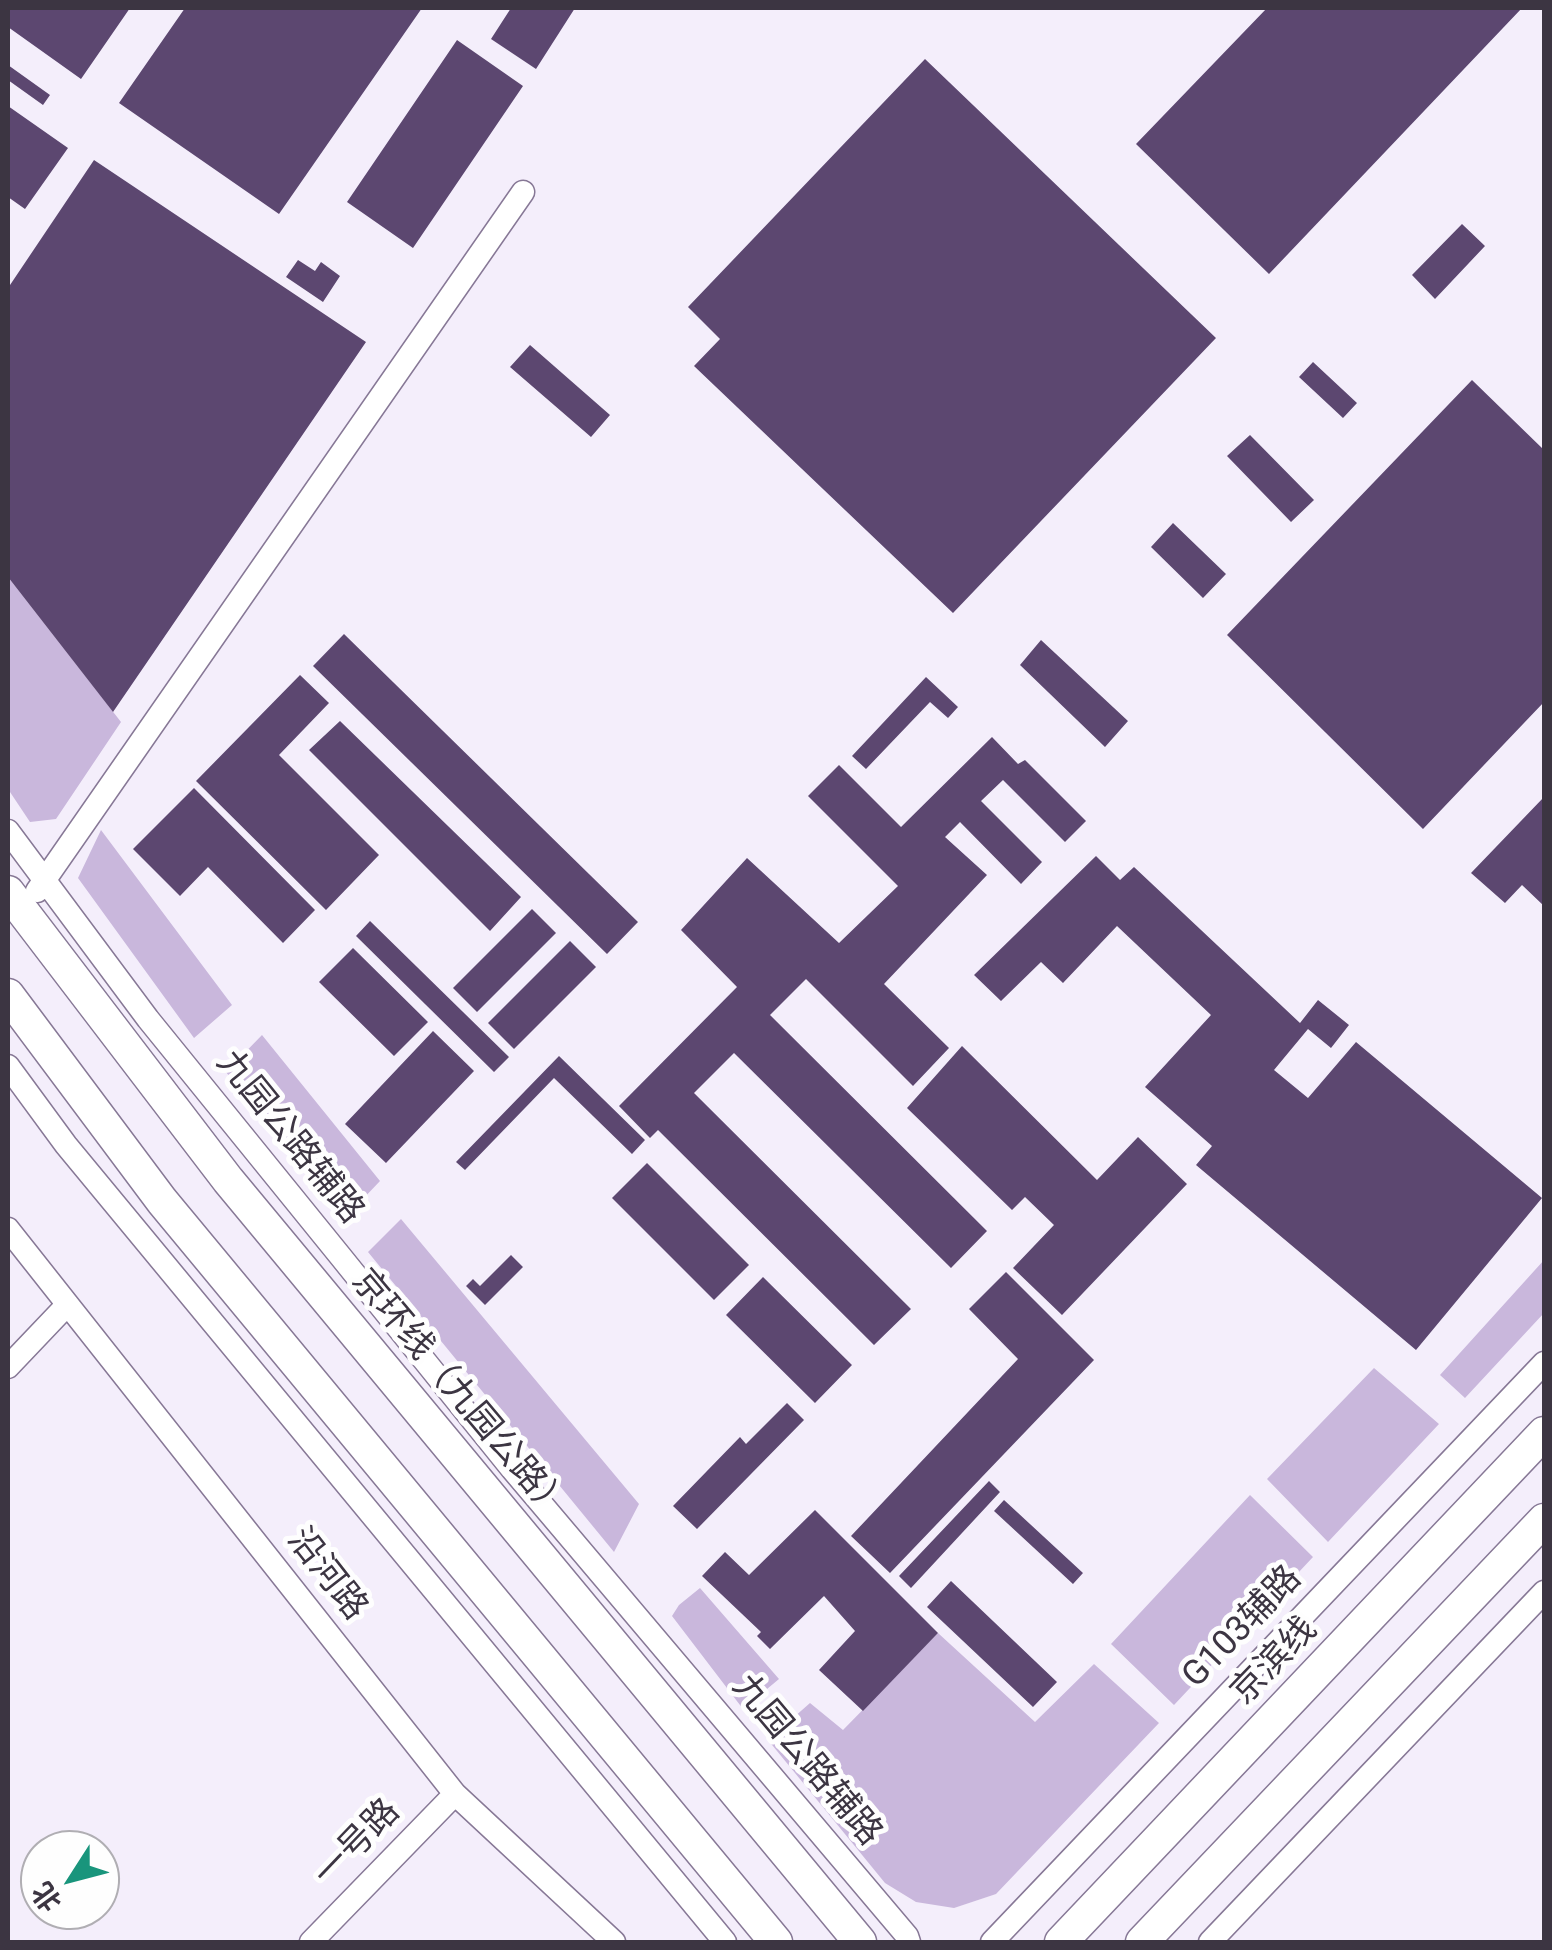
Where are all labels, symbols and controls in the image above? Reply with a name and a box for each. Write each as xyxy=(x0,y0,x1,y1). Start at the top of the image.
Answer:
street label: 九园公路辅路 xyxy=(207,1043,371,1233)
street label: 京环线（九园公路） xyxy=(342,1262,576,1530)
street label: 沿河路 xyxy=(277,1521,375,1629)
street label: G103辅路 xyxy=(1175,1558,1311,1698)
street label: 京滨线 xyxy=(1223,1610,1327,1714)
street label: 九园公路辅路 xyxy=(722,1667,890,1855)
street label: 一号路 xyxy=(306,1792,410,1896)
north arrow xyxy=(20,1830,120,1930)
text: 北 xyxy=(25,1876,69,1918)

